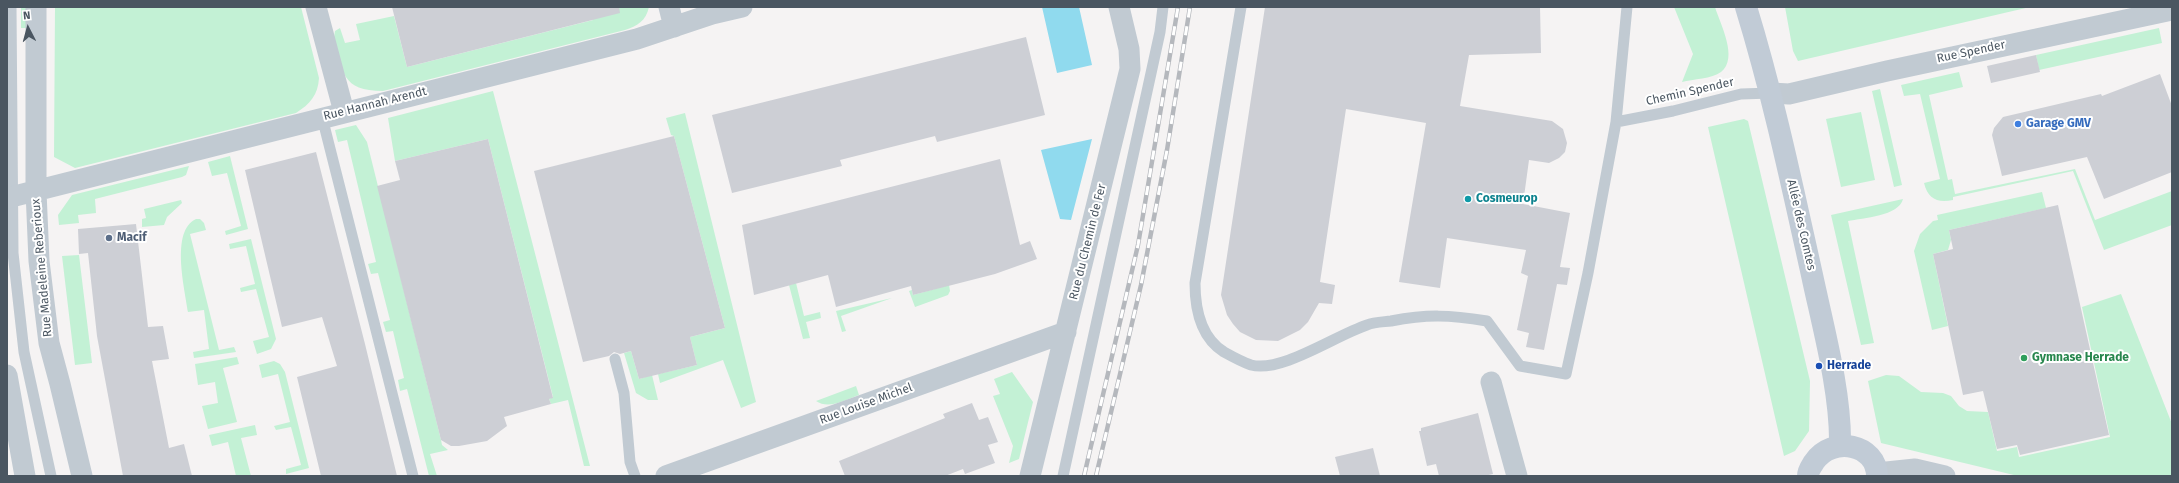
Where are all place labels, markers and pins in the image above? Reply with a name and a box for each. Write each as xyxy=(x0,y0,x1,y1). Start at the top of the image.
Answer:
place label: Garage GMV xyxy=(2026,117,2091,131)
marker: Garage GMV xyxy=(2013,119,2023,129)
place label: Cosmeurop xyxy=(1476,192,1538,206)
marker: Cosmeurop xyxy=(1463,194,1473,204)
place label: Macif xyxy=(117,231,146,245)
marker: Macif xyxy=(104,233,114,243)
place label: Gymnase Herrade xyxy=(2032,351,2129,365)
marker: Gymnase Herrade xyxy=(2019,353,2029,363)
place label: Herrade xyxy=(1827,359,1871,373)
marker: Herrade xyxy=(1814,361,1824,371)

